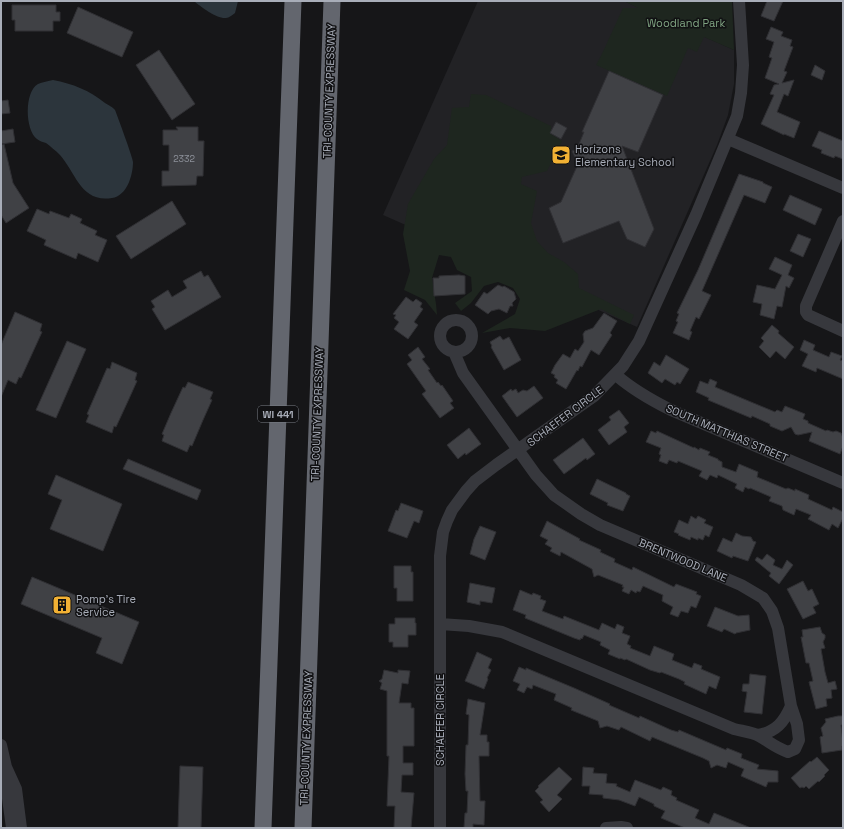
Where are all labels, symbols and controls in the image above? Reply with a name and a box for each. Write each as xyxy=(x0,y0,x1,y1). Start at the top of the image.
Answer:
park label: Woodland Park xyxy=(647,16,725,30)
street label: TRI-COUNTY EXPRESSWAY xyxy=(320,23,338,159)
place label: Horizons Elementary School xyxy=(575,142,674,169)
school or university icon: Horizons Elementary School xyxy=(550,144,572,166)
house number: 2332 xyxy=(173,153,195,165)
street label: TRI-COUNTY EXPRESSWAY xyxy=(308,346,326,482)
street label: SCHAEFER CIRCLE xyxy=(524,383,606,449)
street label: SOUTH MATTHIAS STREET xyxy=(664,401,791,465)
road number: WI 441 xyxy=(258,406,298,422)
street label: BRENTWOOD LANE xyxy=(637,535,729,585)
place label: Pomp's Tire Service xyxy=(76,592,136,619)
building icon: Pomp's Tire Service xyxy=(51,594,73,616)
street label: TRI-COUNTY EXPRESSWAY xyxy=(297,670,315,806)
street label: SCHAEFER CIRCLE xyxy=(433,674,447,766)

